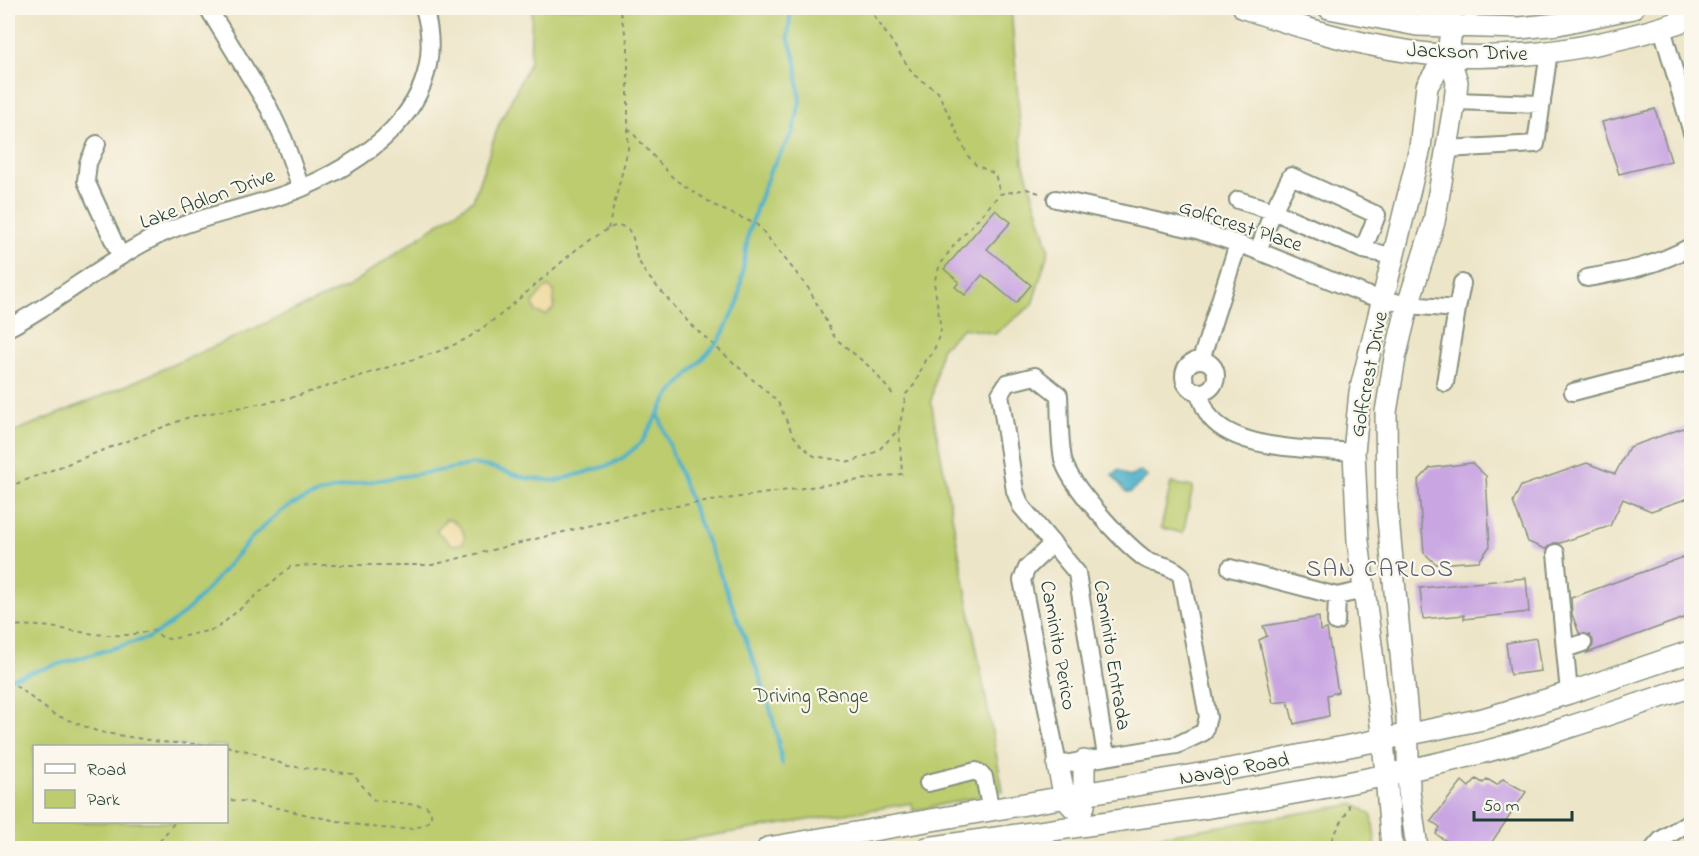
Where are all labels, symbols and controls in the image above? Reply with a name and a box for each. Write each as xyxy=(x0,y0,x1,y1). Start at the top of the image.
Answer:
street label: Jackson Drive xyxy=(1406,36,1529,70)
street label: Lake Adlon Drive xyxy=(136,161,280,238)
street label: Golfcrest Place xyxy=(1175,193,1307,261)
street label: Golfcrest Drive xyxy=(1343,308,1397,440)
district label: SAN CARLOS xyxy=(1306,553,1454,588)
street label: Caminito Perico xyxy=(1031,578,1083,713)
street label: Caminito Entrada xyxy=(1084,578,1138,732)
park label: Driving Range xyxy=(753,682,869,714)
legend xyxy=(33,745,228,823)
street label: Navajo Road xyxy=(1177,746,1292,794)
text: Road xyxy=(87,758,126,784)
scale bar xyxy=(1474,784,1572,822)
text: Park xyxy=(87,788,120,814)
text: 50 m xyxy=(1483,794,1520,820)

